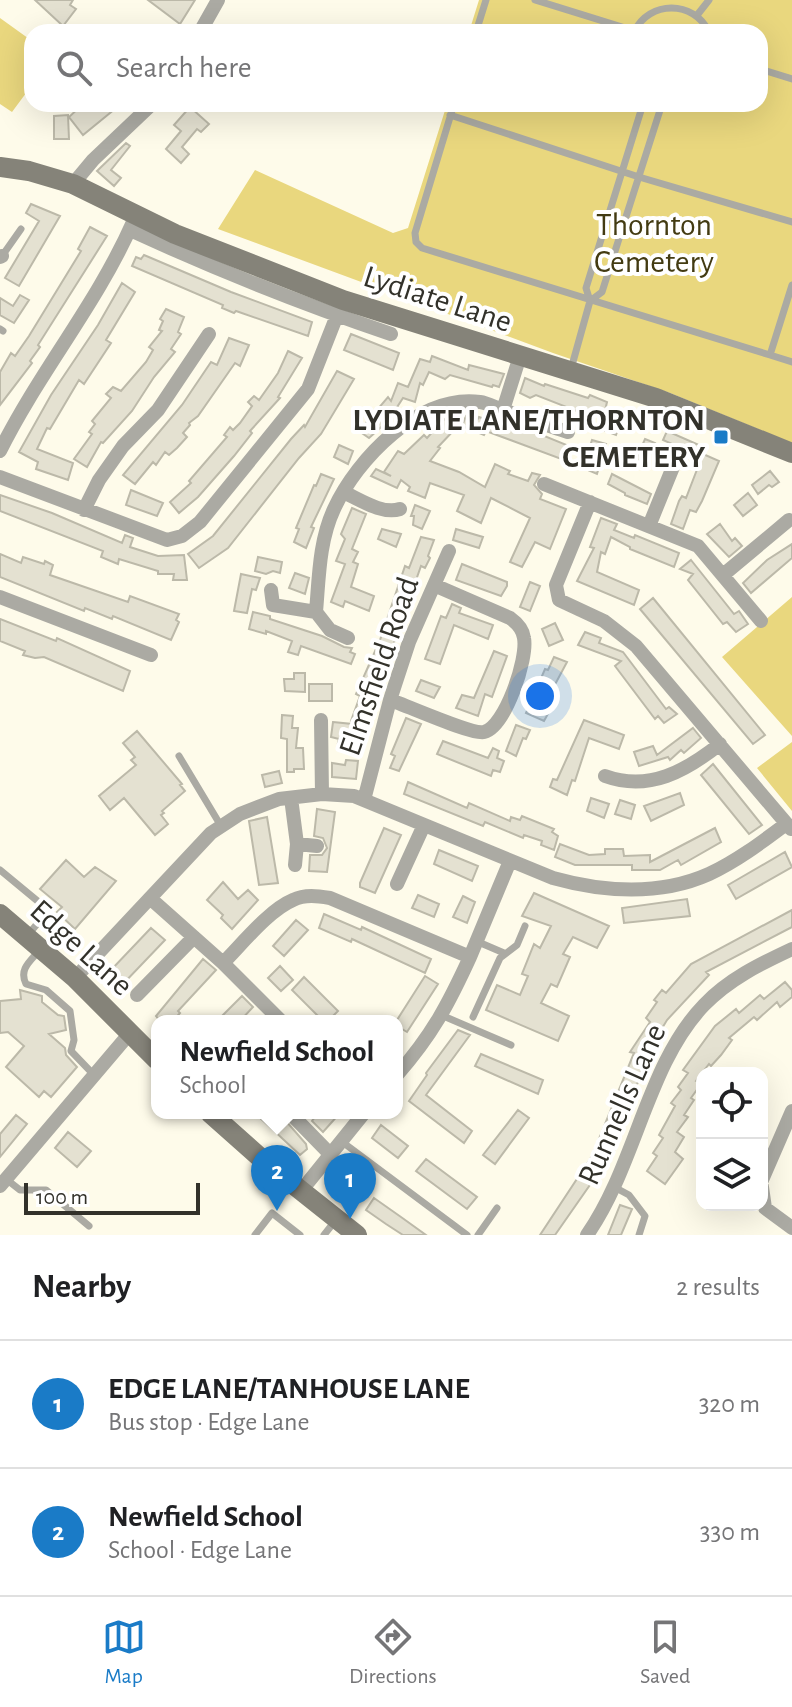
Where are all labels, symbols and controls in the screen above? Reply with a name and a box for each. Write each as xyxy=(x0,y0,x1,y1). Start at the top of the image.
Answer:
search box xyxy=(24,24,768,112)
icon: search xyxy=(52,46,96,90)
text: Search here xyxy=(116,53,252,83)
park label: Thornton Cemetery xyxy=(594,209,714,278)
street label: Lydiate Lane xyxy=(360,260,516,338)
place label: LYDIATE LANE/THORNTON CEMETERY xyxy=(353,404,705,473)
marker: LYDIATE LANE/THORNTON CEMETERY xyxy=(712,428,730,446)
street label: Elmsfield Road xyxy=(333,573,424,760)
your location xyxy=(520,676,560,716)
street label: Edge Lane xyxy=(24,894,139,1002)
popup xyxy=(151,1015,403,1119)
street label: Runnells Lane xyxy=(572,1019,672,1190)
text: Newfield School xyxy=(180,1037,375,1067)
map controls xyxy=(696,1067,768,1211)
button: locate xyxy=(696,1067,768,1139)
text: School xyxy=(180,1072,247,1098)
button: layers xyxy=(696,1139,768,1211)
pin: 2 xyxy=(251,1145,303,1211)
pin: 1 xyxy=(324,1153,376,1219)
scale bar xyxy=(24,1179,200,1215)
text: 100 m xyxy=(36,1186,88,1208)
text: Nearby xyxy=(32,1270,131,1304)
text: 2 results xyxy=(676,1274,760,1300)
text: EDGE LANE/TANHOUSE LANE xyxy=(108,1374,470,1404)
text: 1 xyxy=(53,1391,63,1417)
text: 320 m xyxy=(699,1391,760,1417)
text: Bus stop · Edge Lane xyxy=(108,1409,309,1435)
text: Newfield School xyxy=(108,1502,303,1532)
text: 2 xyxy=(52,1519,64,1545)
text: 330 m xyxy=(700,1519,760,1545)
text: School · Edge Lane xyxy=(108,1537,292,1563)
tab: Map xyxy=(102,1615,146,1689)
tab: Directions xyxy=(349,1615,437,1689)
tab: Saved xyxy=(640,1615,690,1689)

